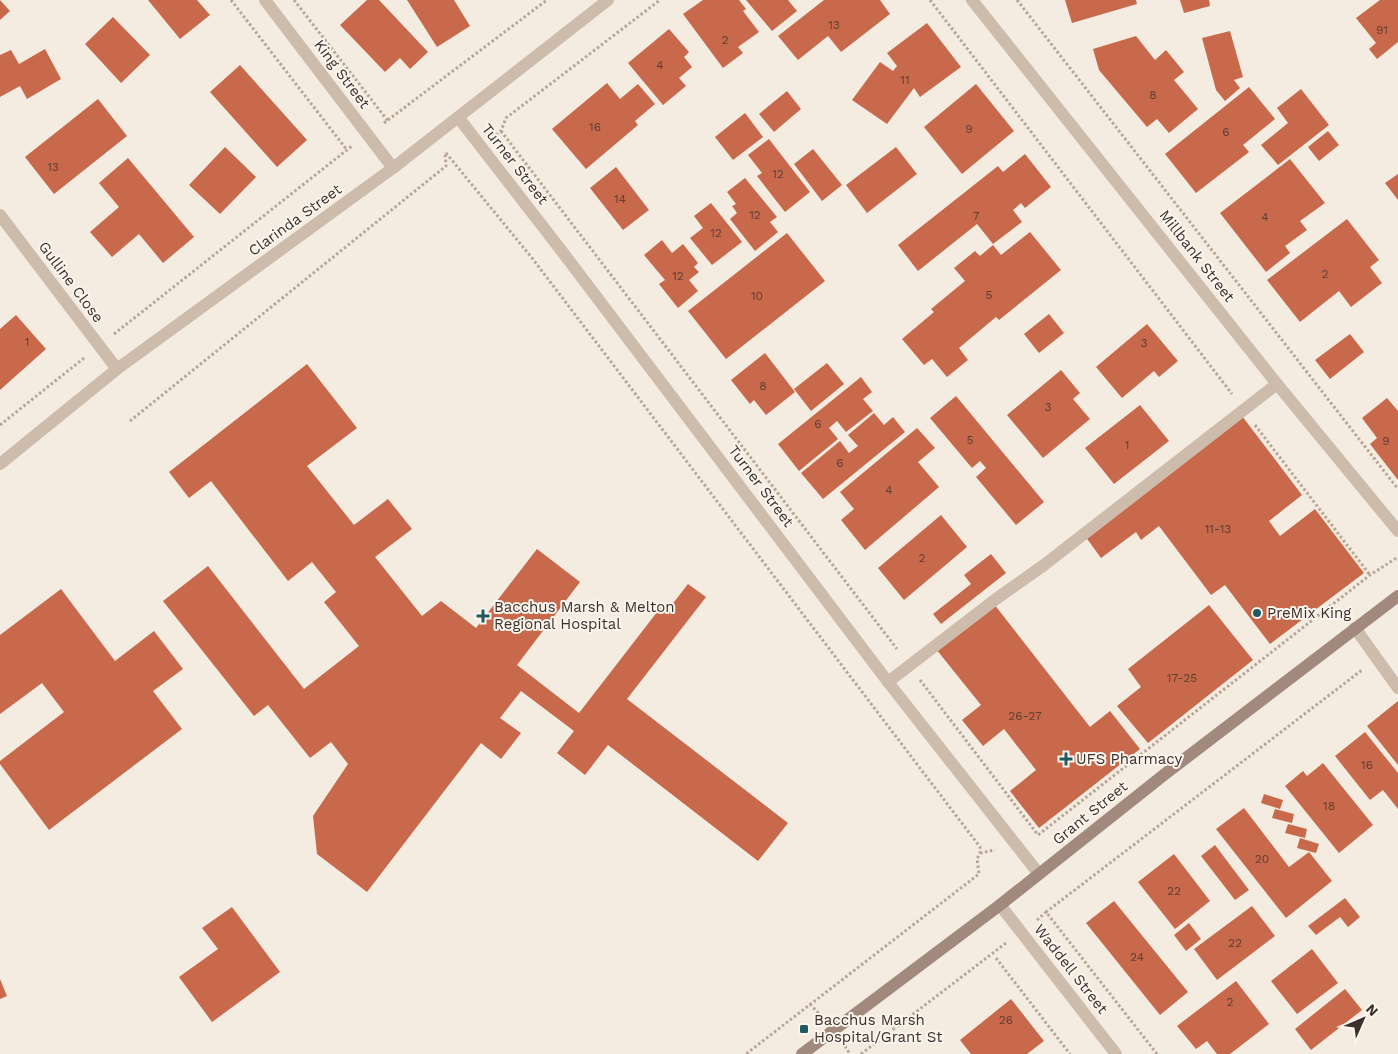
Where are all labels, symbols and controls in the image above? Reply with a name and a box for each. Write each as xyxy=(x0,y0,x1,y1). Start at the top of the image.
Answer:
house number: 13 xyxy=(828,18,840,32)
house number: 91 xyxy=(1376,23,1388,37)
house number: 2 xyxy=(722,33,729,47)
street label: King Street xyxy=(310,36,374,112)
house number: 4 xyxy=(656,58,664,72)
house number: 11 xyxy=(900,73,910,87)
house number: 8 xyxy=(1149,88,1157,102)
street label: Turner Street xyxy=(478,120,553,208)
house number: 16 xyxy=(589,120,601,134)
house number: 9 xyxy=(965,122,973,136)
house number: 6 xyxy=(1222,125,1230,139)
house number: 13 xyxy=(47,160,59,174)
house number: 12 xyxy=(772,167,784,181)
street label: Clarinda Street xyxy=(245,180,346,260)
house number: 14 xyxy=(614,192,626,206)
street label: Millbank Street xyxy=(1156,206,1239,306)
house number: 12 xyxy=(749,208,761,222)
house number: 7 xyxy=(973,209,980,223)
house number: 4 xyxy=(1261,210,1269,224)
house number: 12 xyxy=(710,226,722,240)
street label: Gulline Close xyxy=(35,238,107,326)
house number: 2 xyxy=(1322,267,1329,281)
house number: 12 xyxy=(672,269,684,283)
house number: 5 xyxy=(986,288,993,302)
house number: 10 xyxy=(751,289,763,303)
house number: 1 xyxy=(25,335,29,349)
house number: 3 xyxy=(1141,336,1148,350)
house number: 8 xyxy=(759,379,767,393)
house number: 3 xyxy=(1045,400,1052,414)
house number: 6 xyxy=(814,417,822,431)
house number: 5 xyxy=(967,433,974,447)
house number: 9 xyxy=(1382,434,1390,448)
house number: 1 xyxy=(1125,438,1129,452)
street label: Turner Street xyxy=(724,442,798,531)
house number: 6 xyxy=(836,456,844,470)
house number: 4 xyxy=(885,483,893,497)
house number: 11-13 xyxy=(1205,522,1231,536)
house number: 2 xyxy=(919,551,926,565)
place label: Bacchus Marsh & Melton Regional Hospital xyxy=(494,598,675,633)
place label: PreMix King xyxy=(1267,604,1351,622)
marker: PreMix King xyxy=(1251,607,1263,619)
marker: Bacchus Marsh & Melton Regional Hospital xyxy=(476,609,490,623)
house number: 17-25 xyxy=(1167,671,1197,685)
house number: 26-27 xyxy=(1008,709,1042,723)
place label: UFS Pharmacy xyxy=(1076,750,1182,768)
marker: UFS Pharmacy xyxy=(1060,753,1072,765)
house number: 16 xyxy=(1361,758,1373,772)
street label: Grant Street xyxy=(1049,777,1132,849)
house number: 18 xyxy=(1323,799,1335,813)
house number: 20 xyxy=(1255,852,1269,866)
house number: 22 xyxy=(1167,884,1181,898)
street label: Waddell Street xyxy=(1030,921,1112,1018)
house number: 22 xyxy=(1228,936,1242,950)
house number: 24 xyxy=(1130,950,1144,964)
north arrow xyxy=(1338,994,1388,1044)
house number: 2 xyxy=(1227,995,1234,1009)
text: N xyxy=(1363,1000,1382,1019)
place label: Bacchus Marsh Hospital/Grant St xyxy=(814,1011,943,1046)
house number: 26 xyxy=(999,1013,1013,1027)
marker: Bacchus Marsh Hospital/Grant St xyxy=(798,1023,810,1035)

